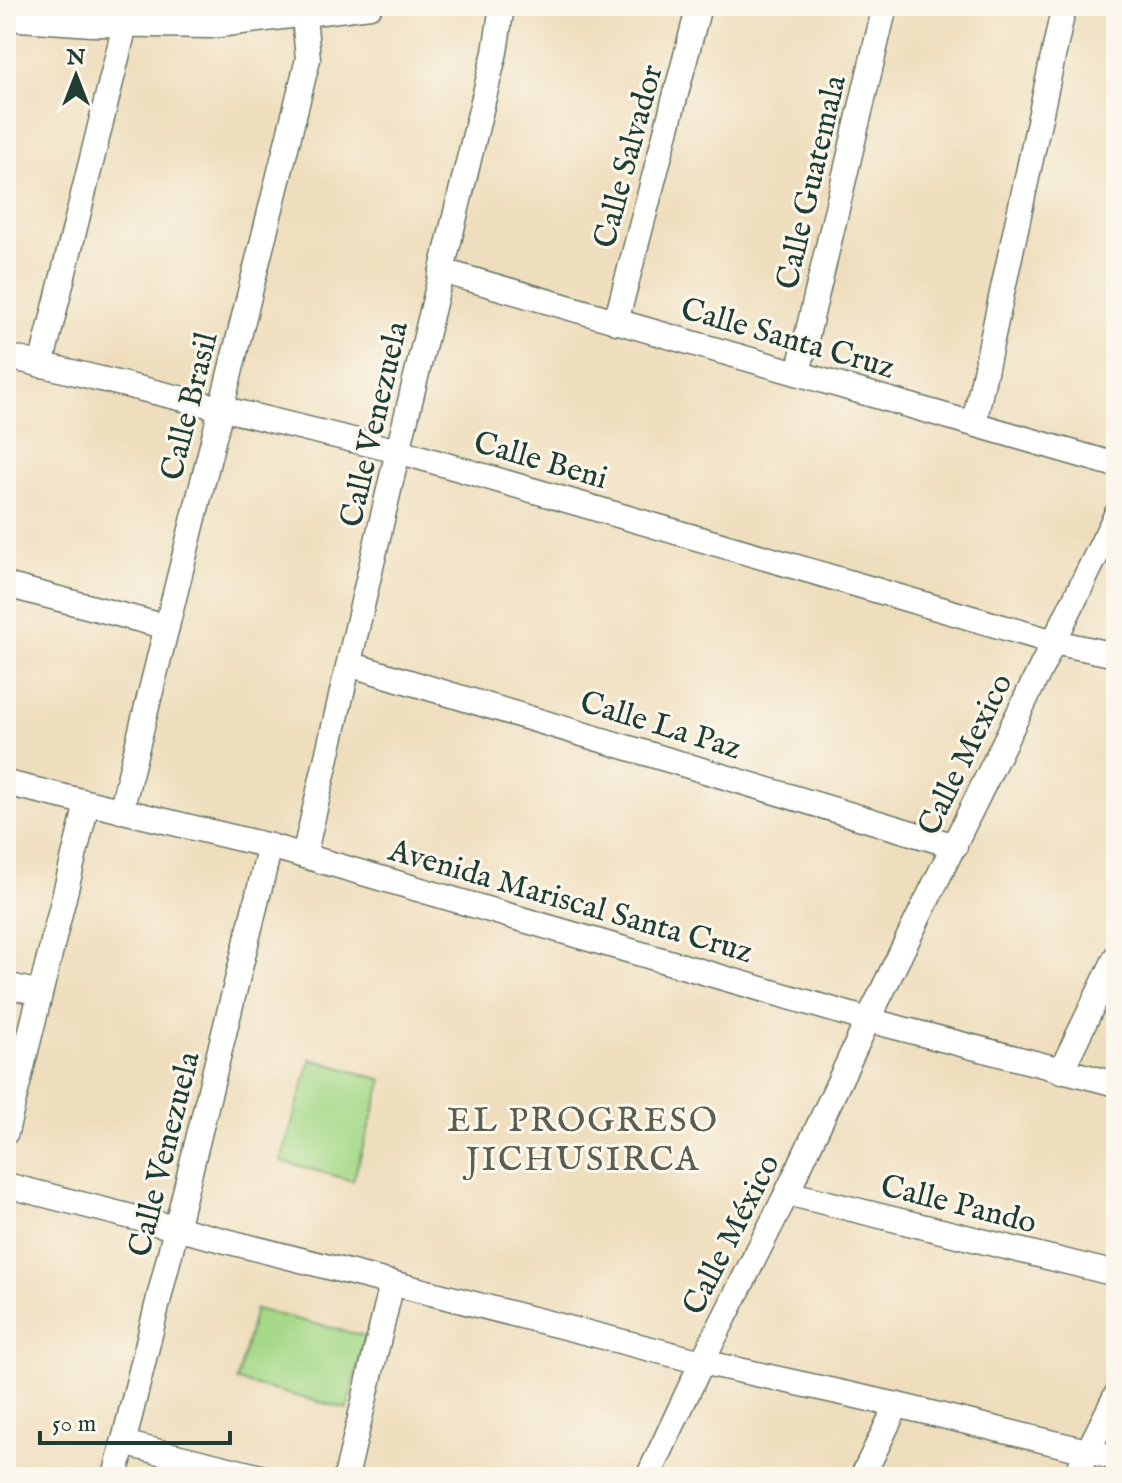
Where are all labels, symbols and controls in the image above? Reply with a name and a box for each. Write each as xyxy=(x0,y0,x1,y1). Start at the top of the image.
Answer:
north arrow xyxy=(36,36,116,116)
text: N xyxy=(65,44,86,72)
street label: Calle Salvador xyxy=(585,60,674,253)
street label: Calle Guatemala xyxy=(768,71,857,294)
street label: Calle Santa Cruz xyxy=(676,289,899,390)
street label: Calle Venezuela xyxy=(332,317,419,532)
street label: Calle Brasil xyxy=(152,328,229,485)
street label: Calle Beni xyxy=(469,423,612,500)
street label: Calle Mexico xyxy=(909,667,1023,843)
street label: Calle La Paz xyxy=(575,682,746,770)
street label: Avenida Mariscal Santa Cruz xyxy=(383,831,757,974)
street label: Calle Venezuela xyxy=(120,1048,211,1262)
district label: EL PROGRESO JICHUSIRCA xyxy=(447,1100,719,1182)
street label: Calle México xyxy=(674,1148,790,1323)
street label: Calle Pando xyxy=(876,1166,1041,1245)
scale bar xyxy=(40,1395,230,1445)
text: 50 m xyxy=(52,1409,96,1440)

